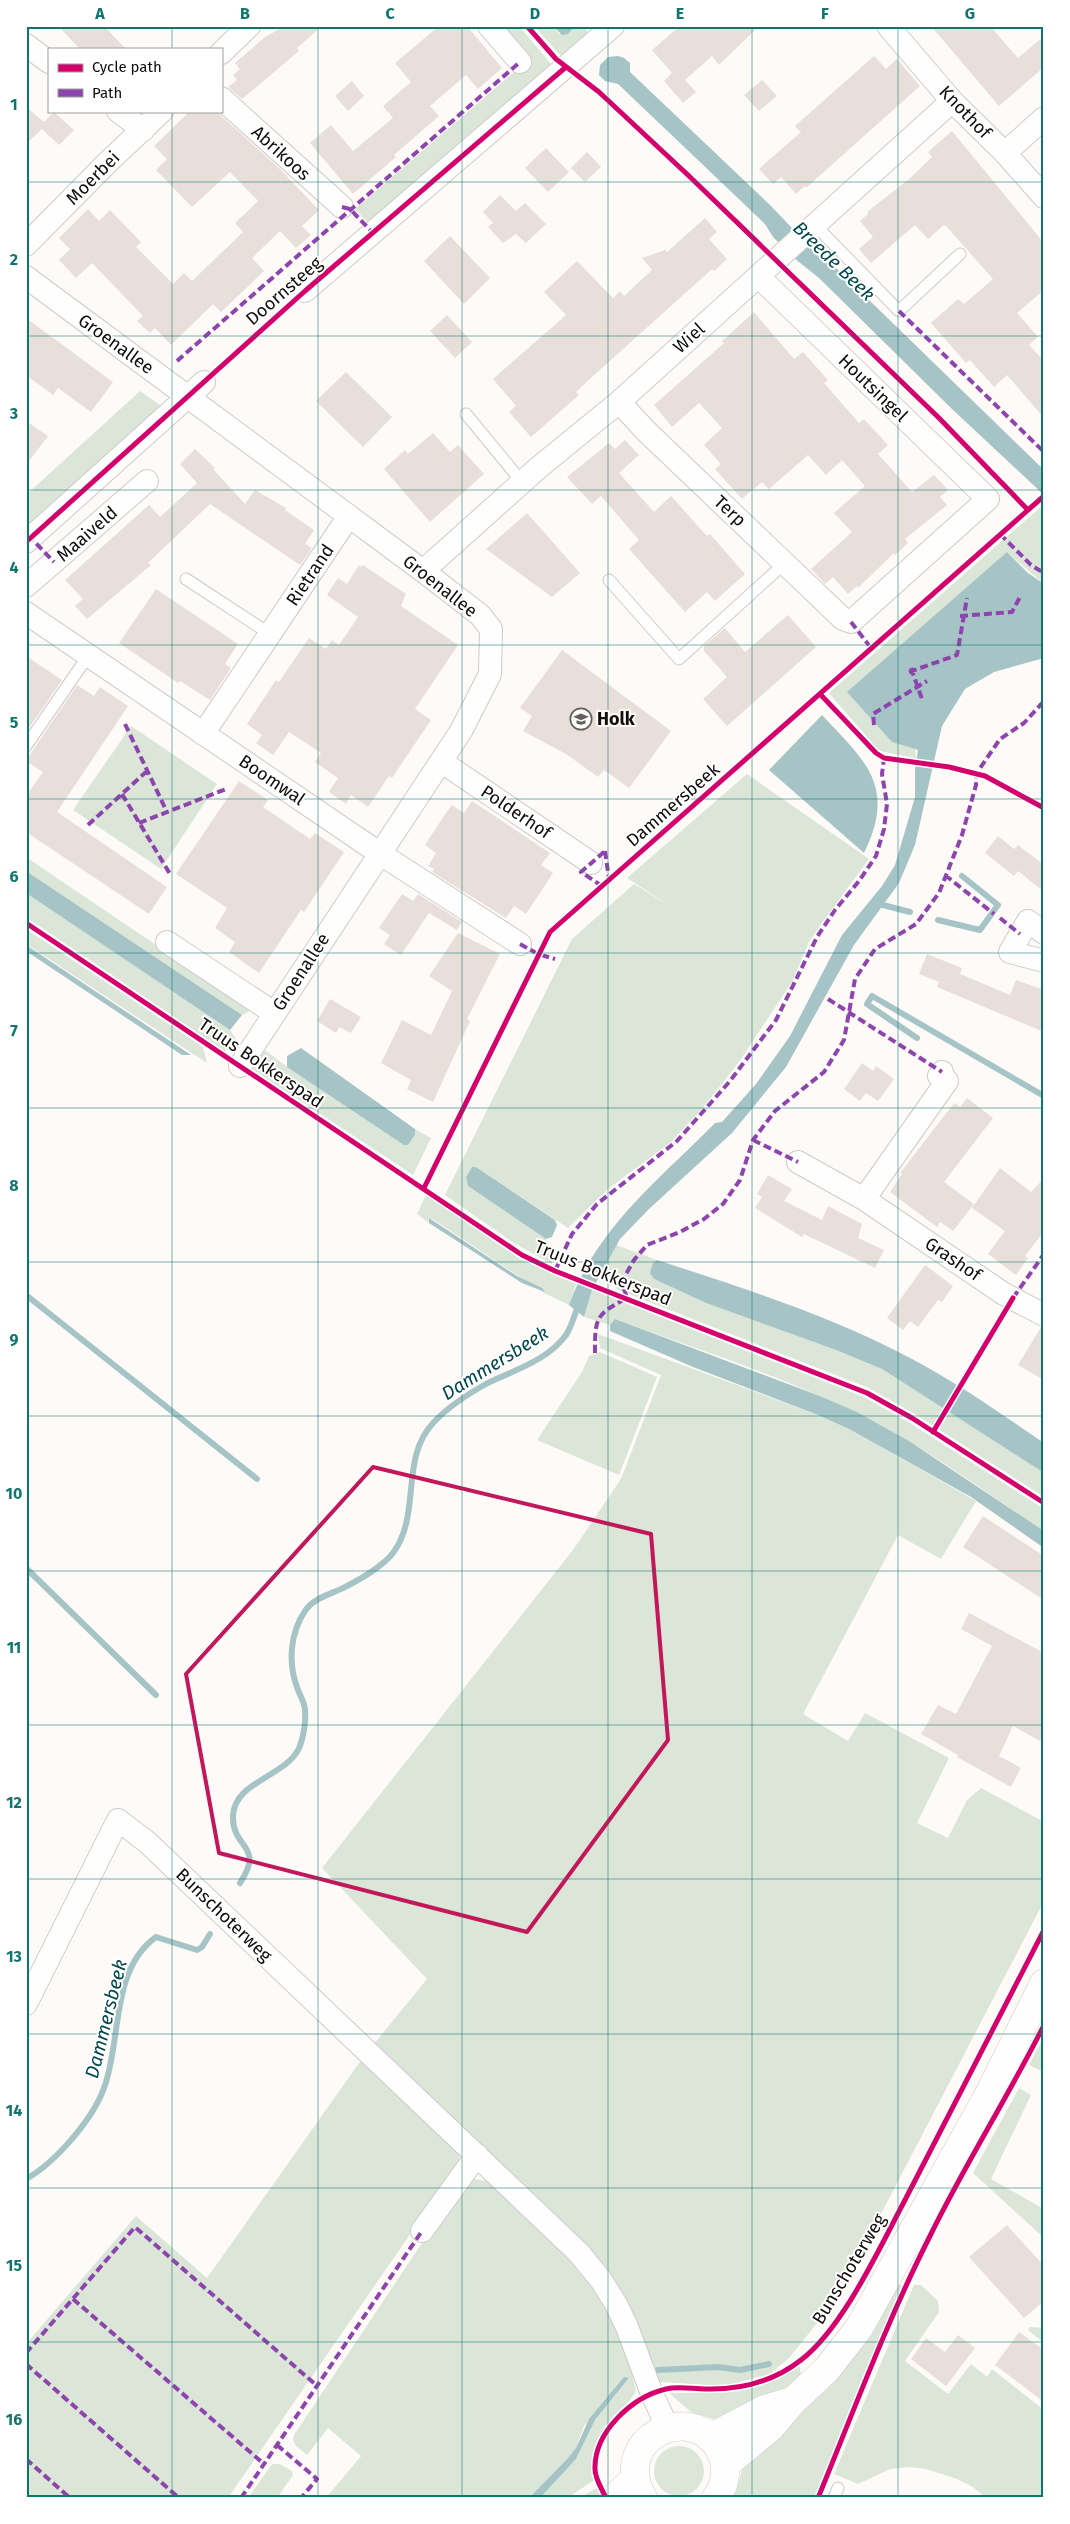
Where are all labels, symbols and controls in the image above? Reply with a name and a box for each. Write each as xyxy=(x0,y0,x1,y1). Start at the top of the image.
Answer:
text: A xyxy=(94,4,105,23)
text: B xyxy=(240,4,250,23)
text: C xyxy=(385,4,395,23)
text: D xyxy=(530,4,540,23)
text: E xyxy=(676,4,684,23)
text: F xyxy=(821,4,829,23)
text: G xyxy=(965,4,975,23)
legend xyxy=(48,48,222,112)
text: Cycle path xyxy=(92,58,162,76)
street label: Knothof xyxy=(934,81,997,145)
text: Path xyxy=(92,84,122,102)
text: 1 xyxy=(10,95,18,114)
street label: Abrikoos xyxy=(247,121,315,185)
street label: Moerbei xyxy=(62,147,124,209)
water label: Breede Beek xyxy=(788,216,880,306)
text: 2 xyxy=(10,250,18,269)
street label: Doornsteeg xyxy=(241,252,327,330)
street label: Groenallee xyxy=(74,309,158,379)
street label: Wiel xyxy=(669,318,709,358)
street label: Houtsingel xyxy=(834,350,912,426)
text: 3 xyxy=(9,404,18,423)
street label: Terp xyxy=(709,491,751,531)
street label: Maaiveld xyxy=(52,502,122,566)
street label: Rietrand xyxy=(281,540,339,610)
street label: Groenallee xyxy=(398,550,482,622)
text: 4 xyxy=(9,558,19,577)
school or university icon: Holk xyxy=(569,707,593,731)
place label: Holk xyxy=(597,708,636,730)
text: 5 xyxy=(10,713,19,732)
street label: Boomwal xyxy=(235,750,309,810)
street label: Dammersbeek xyxy=(622,758,725,852)
street label: Polderhof xyxy=(477,780,557,845)
text: 6 xyxy=(9,867,19,886)
street label: Groenallee xyxy=(268,929,334,1015)
street label: Truus Bokkerspad xyxy=(195,1013,327,1113)
text: 7 xyxy=(10,1021,18,1040)
text: 8 xyxy=(9,1176,19,1195)
street label: Grashof xyxy=(921,1232,987,1287)
street label: Truus Bokkerspad xyxy=(531,1236,675,1310)
water label: Dammersbeek xyxy=(437,1321,553,1405)
text: 9 xyxy=(10,1330,19,1349)
text: 10 xyxy=(6,1484,22,1503)
text: 11 xyxy=(7,1638,21,1657)
text: 12 xyxy=(6,1793,22,1812)
street label: Bunschoterweg xyxy=(171,1864,277,1967)
text: 13 xyxy=(6,1947,22,1966)
water label: Dammersbeek xyxy=(80,1957,132,2081)
text: 14 xyxy=(6,2101,22,2120)
street label: Bunschoterweg xyxy=(807,2209,891,2328)
text: 15 xyxy=(6,2256,22,2275)
text: 16 xyxy=(6,2410,22,2429)

